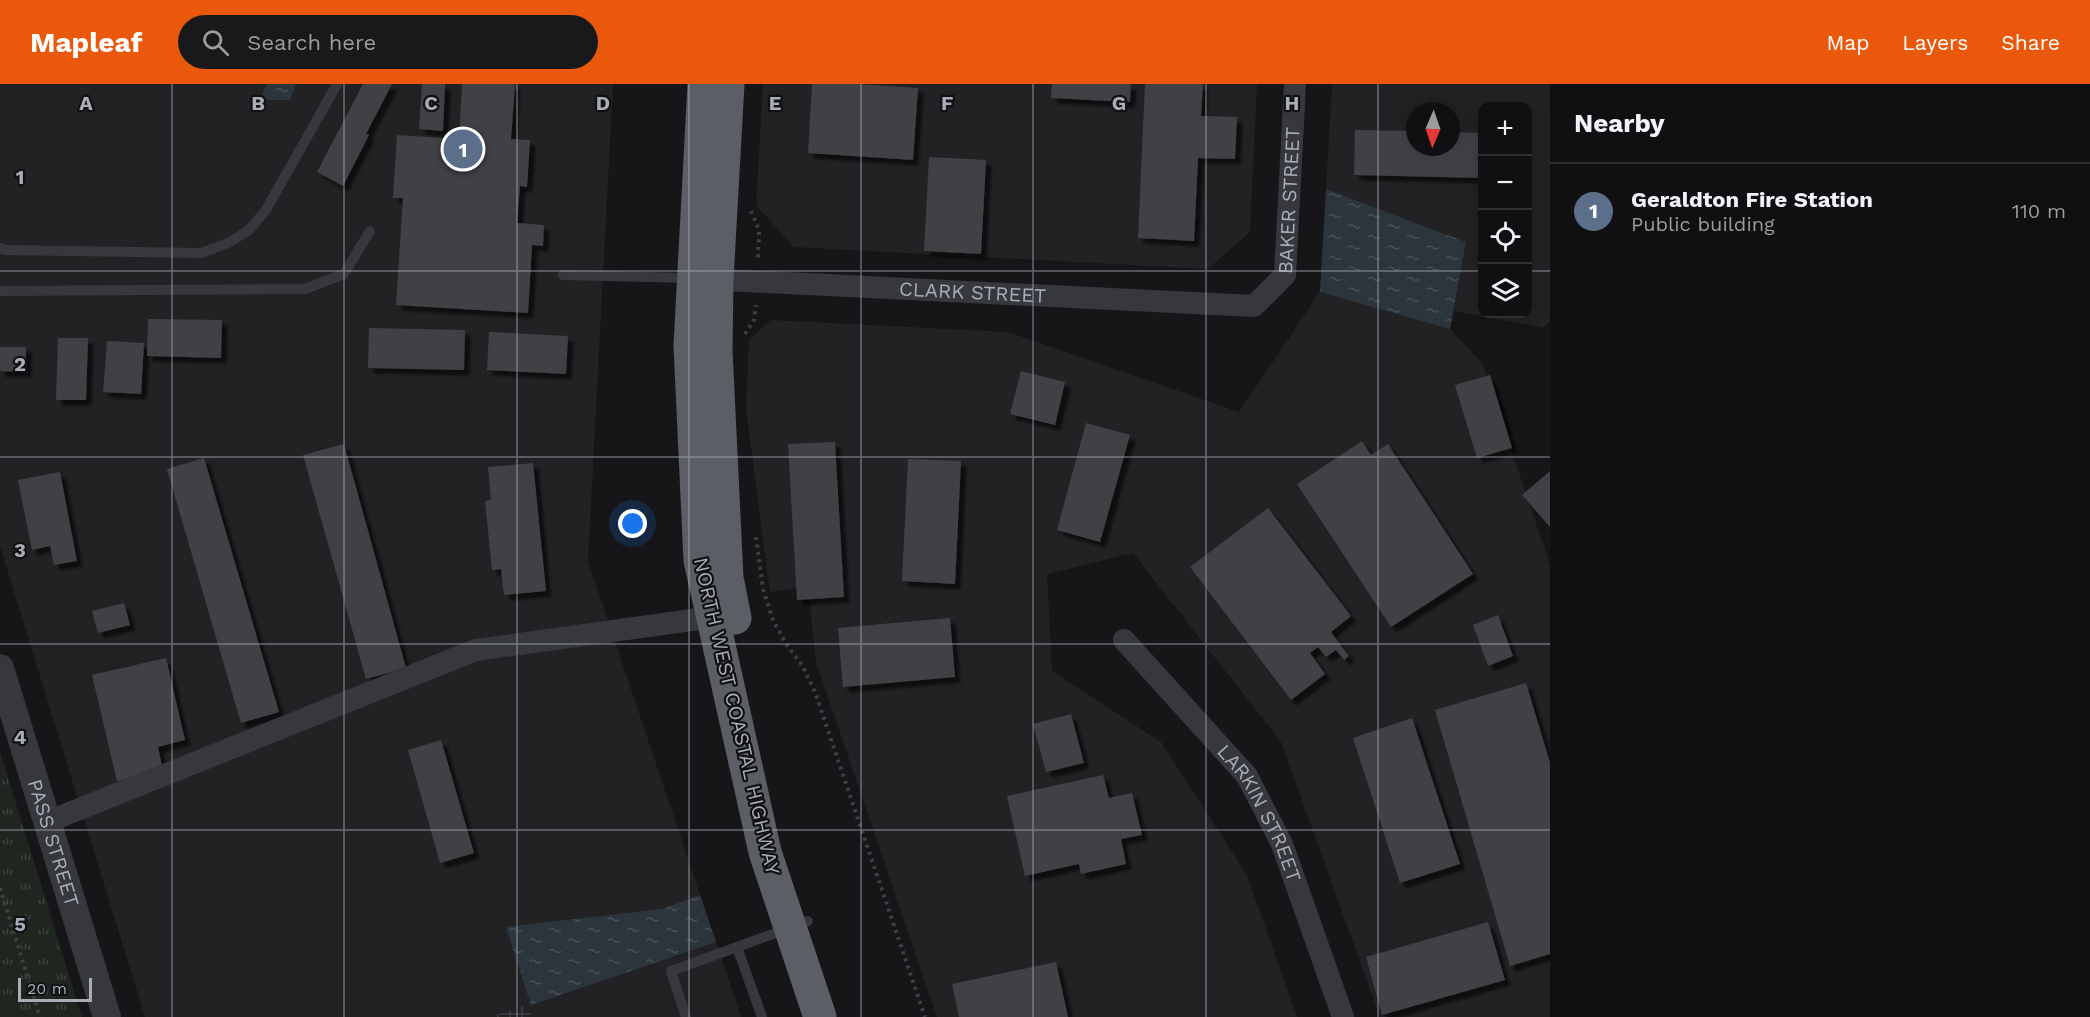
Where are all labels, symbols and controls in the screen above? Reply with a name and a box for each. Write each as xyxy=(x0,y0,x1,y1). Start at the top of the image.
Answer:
search box xyxy=(178,15,598,69)
text: Mapleaf xyxy=(30,26,142,59)
icon: search xyxy=(199,26,232,59)
text: Search here xyxy=(247,30,376,55)
text: Map xyxy=(1826,30,1869,55)
text: Layers xyxy=(1902,30,1968,55)
text: Share xyxy=(2001,30,2060,55)
text: A xyxy=(79,91,93,115)
text: B xyxy=(251,91,265,115)
text: C xyxy=(424,91,438,115)
text: D xyxy=(596,91,610,115)
text: E xyxy=(769,91,781,115)
text: F xyxy=(941,91,953,115)
text: G xyxy=(1112,91,1126,115)
text: H xyxy=(1285,91,1299,115)
north arrow xyxy=(1406,102,1460,156)
map controls xyxy=(1478,102,1532,318)
button: + xyxy=(1478,102,1532,156)
text: Nearby xyxy=(1574,108,1665,138)
pin: 1 xyxy=(444,126,482,172)
street label: BAKER STREET xyxy=(1273,126,1305,275)
button: − xyxy=(1478,156,1532,210)
text: 1 xyxy=(16,165,24,189)
text: Geraldton Fire Station xyxy=(1631,187,1873,212)
text: 1 xyxy=(1589,199,1598,223)
text: 110 m xyxy=(2012,199,2066,223)
button: locate xyxy=(1478,210,1532,264)
text: Public building xyxy=(1631,212,1775,236)
button: layers xyxy=(1478,264,1532,318)
street label: CLARK STREET xyxy=(899,277,1047,308)
text: 2 xyxy=(14,352,26,376)
your location xyxy=(618,509,647,538)
text: 3 xyxy=(14,538,26,562)
street label: NORTH WEST COASTAL HIGHWAY xyxy=(689,555,785,878)
text: 4 xyxy=(14,725,27,749)
street label: LARKIN STREET xyxy=(1212,739,1306,885)
street label: PASS STREET xyxy=(23,776,84,910)
text: 5 xyxy=(14,912,26,936)
scale bar xyxy=(18,975,92,1002)
text: 20 m xyxy=(27,979,67,998)

